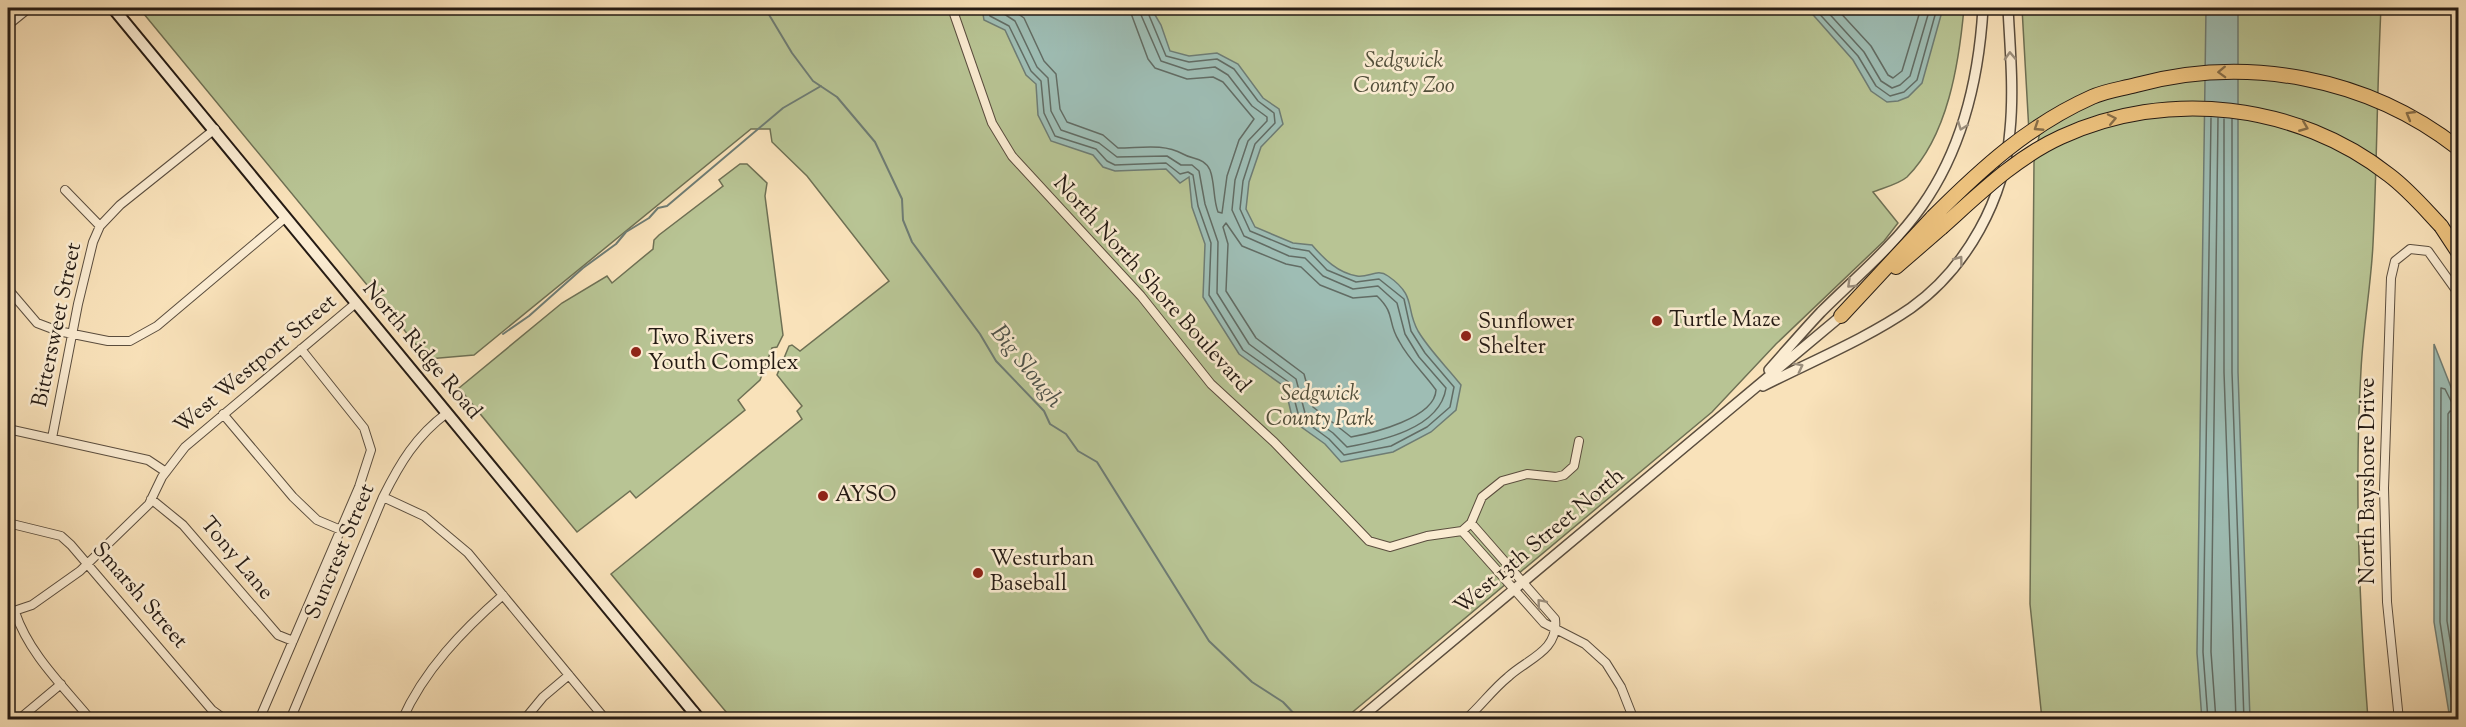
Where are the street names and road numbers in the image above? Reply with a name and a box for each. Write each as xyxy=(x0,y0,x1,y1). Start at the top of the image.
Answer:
street label: North North Shore Boulevard xyxy=(1045,169,1257,401)
street label: Bittersweet Street xyxy=(25,239,91,410)
street label: North Ridge Road xyxy=(354,275,488,427)
street label: West Westport Street xyxy=(168,287,345,443)
street label: North Bayshore Drive xyxy=(2353,378,2385,584)
street label: West 13th Street North xyxy=(1448,461,1632,623)
street label: Suncrest Street xyxy=(298,479,384,625)
street label: Tony Lane xyxy=(192,510,280,608)
street label: Smarsh Street xyxy=(83,536,195,657)

